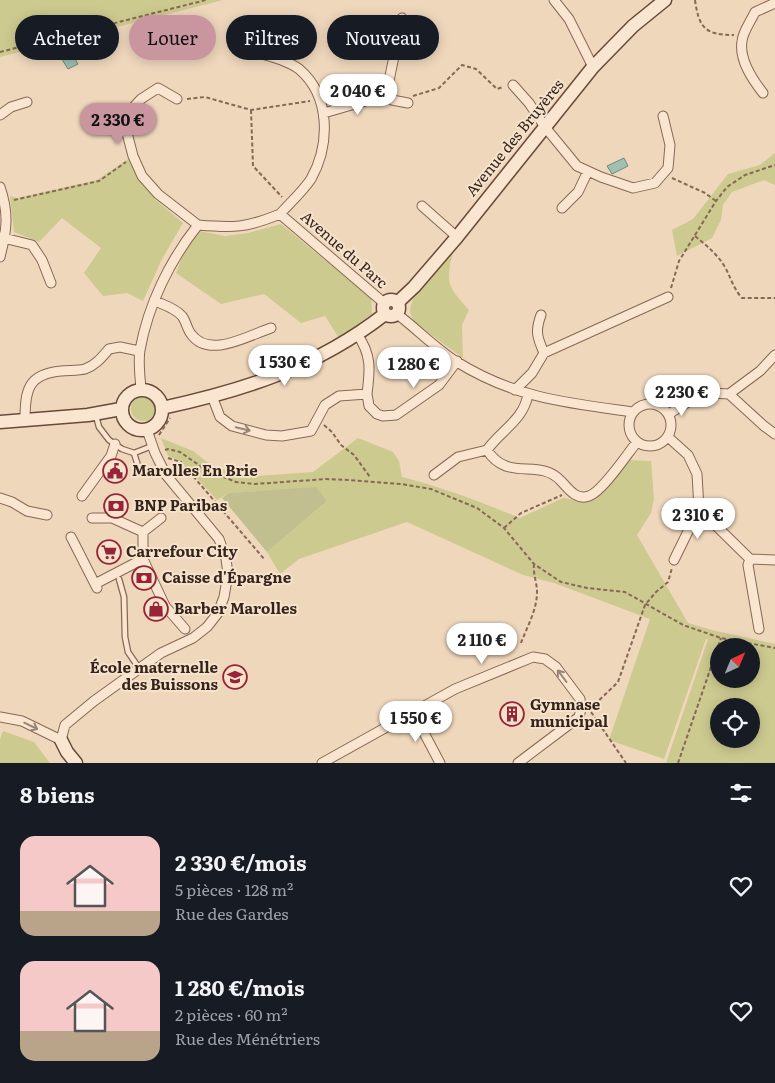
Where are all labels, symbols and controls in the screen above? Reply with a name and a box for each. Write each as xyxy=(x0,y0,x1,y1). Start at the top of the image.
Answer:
chip: Acheter xyxy=(15,15,119,60)
chip: Louer xyxy=(129,15,216,60)
chip: Filtres xyxy=(226,15,317,60)
chip: Nouveau xyxy=(327,15,439,60)
street label: Avenue des Bruyères xyxy=(459,73,569,201)
pin: 2 040 € xyxy=(312,74,404,116)
text: 2 040 € xyxy=(330,78,386,102)
pin: 2 330 € xyxy=(72,102,164,145)
text: 2 330 € xyxy=(91,107,145,131)
street label: Avenue du Parc xyxy=(296,205,394,293)
pin: 1 530 € xyxy=(239,344,331,387)
pin: 1 280 € xyxy=(368,346,460,389)
text: 1 530 € xyxy=(259,349,311,373)
text: 1 280 € xyxy=(388,351,440,375)
pin: 2 230 € xyxy=(636,374,728,417)
text: 2 230 € xyxy=(655,379,709,403)
one-way arrow xyxy=(234,425,250,434)
public building icon: Marolles En Brie xyxy=(102,458,128,484)
place label: Marolles En Brie xyxy=(132,458,258,481)
bank icon: BNP Paribas xyxy=(103,493,129,519)
place label: BNP Paribas xyxy=(134,493,228,516)
pin: 2 310 € xyxy=(652,498,744,540)
text: 2 310 € xyxy=(672,502,724,526)
supermarket icon: Carrefour City xyxy=(96,539,122,565)
place label: Carrefour City xyxy=(126,539,239,562)
bank icon: Caisse d'Épargne xyxy=(131,565,157,591)
place label: Caisse d'Épargne xyxy=(162,565,292,588)
shop icon: Barber Marolles xyxy=(143,596,169,622)
place label: Barber Marolles xyxy=(174,596,297,619)
pin: 2 110 € xyxy=(436,622,528,665)
text: 2 110 € xyxy=(457,627,507,651)
north arrow xyxy=(710,638,760,688)
map controls xyxy=(710,638,760,748)
place label: École maternelle des Buissons xyxy=(90,655,219,695)
school or university icon: École maternelle des Buissons xyxy=(222,664,248,690)
one-way arrow xyxy=(557,670,568,683)
place label: Gymnase municipal xyxy=(530,692,609,732)
button: locate xyxy=(710,698,760,748)
pin: 1 550 € xyxy=(370,700,462,743)
building icon: Gymnase municipal xyxy=(499,701,525,727)
text: 1 550 € xyxy=(390,705,442,729)
one-way arrow xyxy=(24,721,39,731)
text: 8 biens xyxy=(20,778,94,809)
icon: filters xyxy=(727,779,755,807)
text: 2 330 €/mois xyxy=(175,846,307,877)
icon: home xyxy=(60,856,120,916)
icon: heart xyxy=(727,872,755,900)
text: 5 pièces · 128 m² xyxy=(175,877,293,901)
text: Rue des Gardes xyxy=(175,901,288,925)
text: 1 280 €/mois xyxy=(175,971,305,1002)
icon: home xyxy=(60,981,120,1041)
icon: heart xyxy=(727,997,755,1025)
text: 2 pièces · 60 m² xyxy=(175,1002,288,1026)
text: Rue des Ménétriers xyxy=(175,1026,320,1050)

